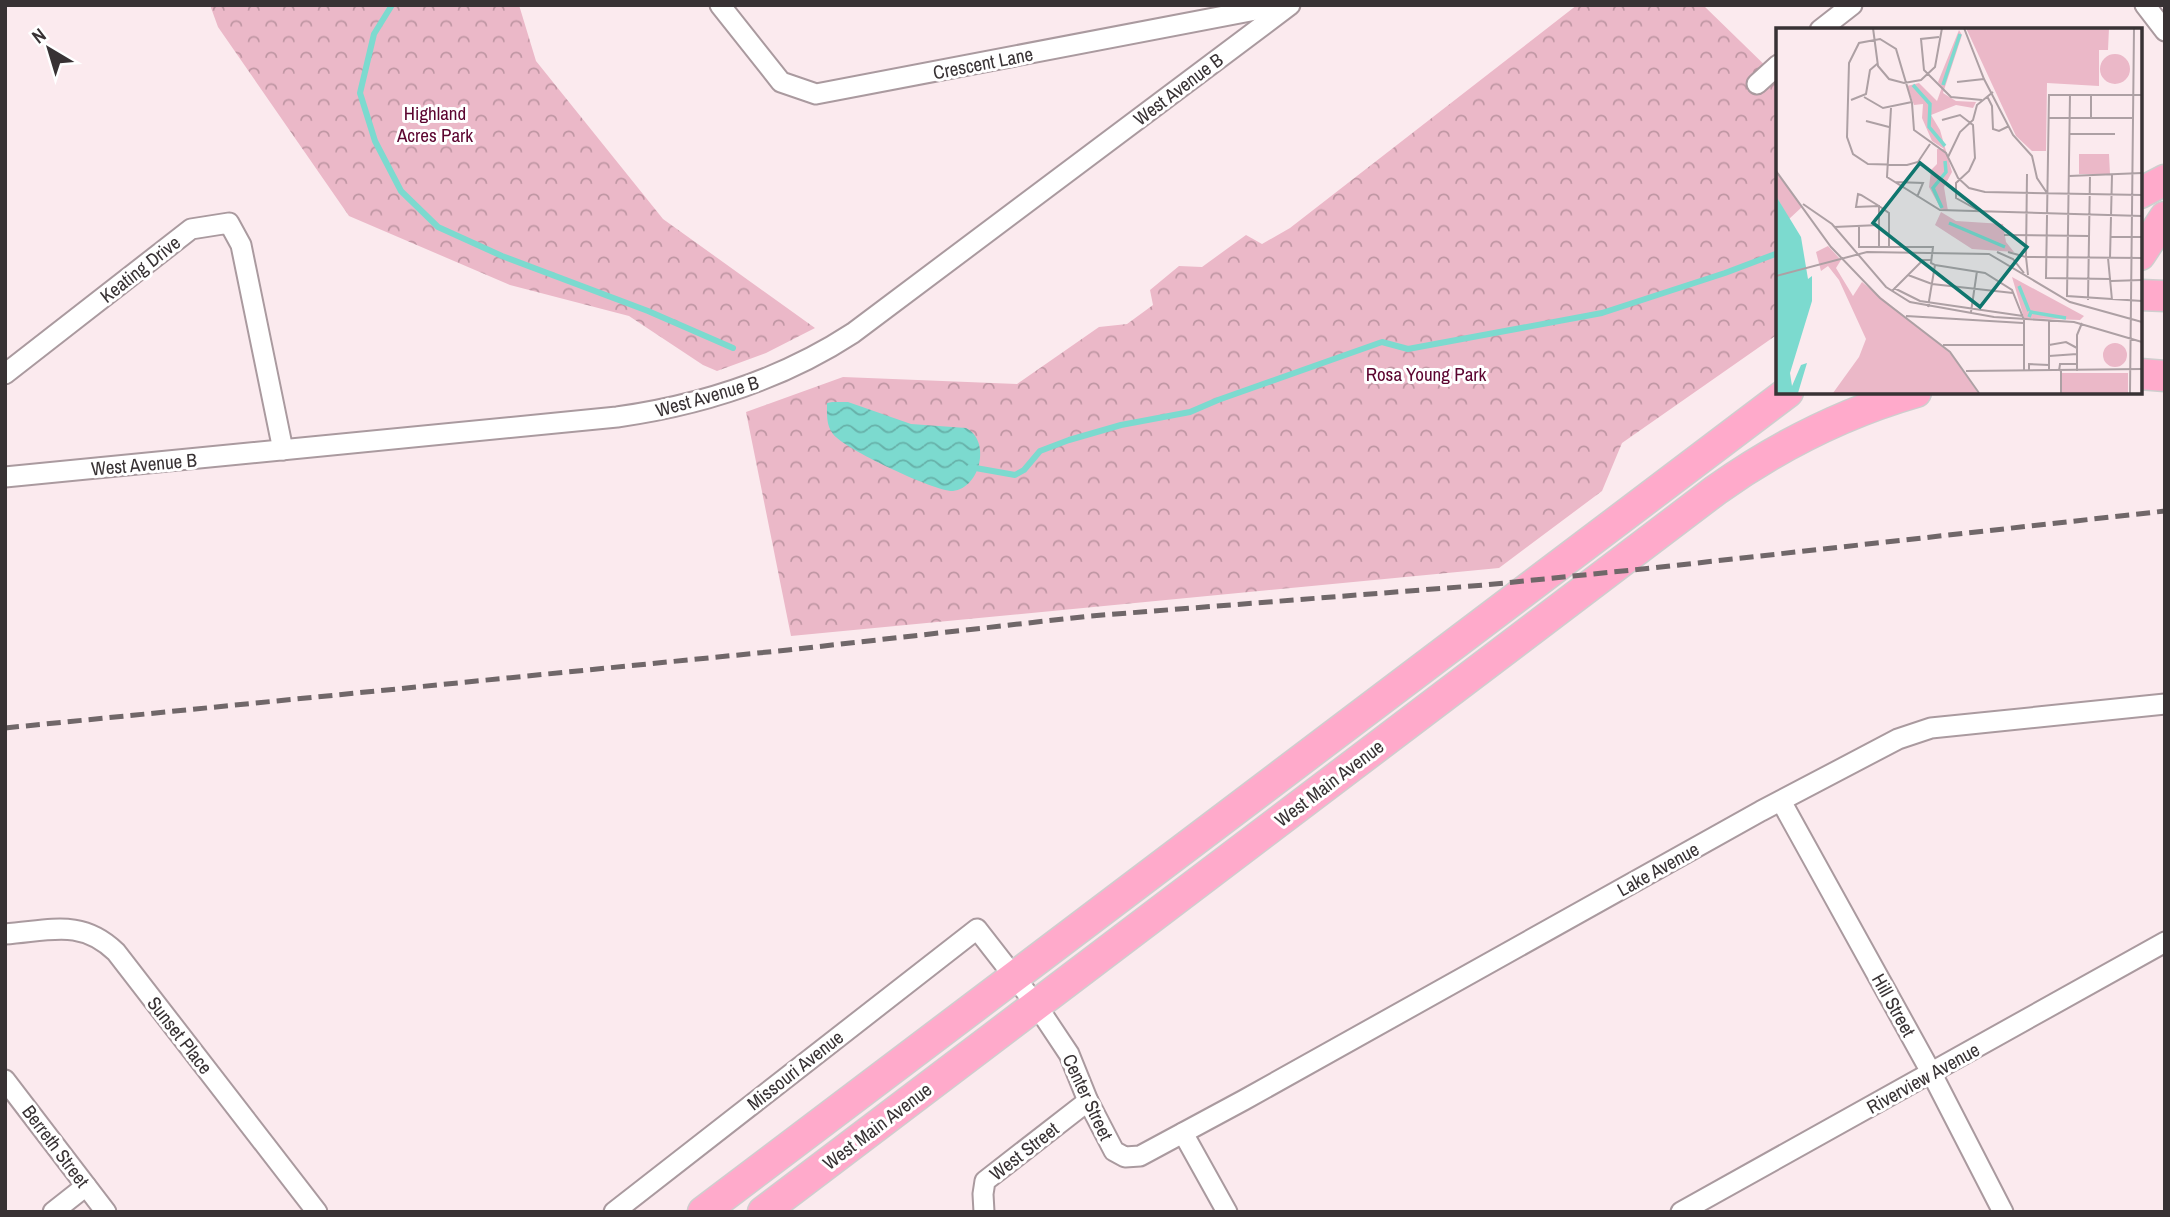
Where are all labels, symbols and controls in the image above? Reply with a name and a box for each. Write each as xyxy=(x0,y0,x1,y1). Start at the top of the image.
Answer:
north arrow xyxy=(14,14,84,84)
text: N xyxy=(26,22,51,49)
inset map xyxy=(1776,28,2142,394)
street label: Crescent Lane xyxy=(931,41,1035,85)
street label: West Avenue B xyxy=(1128,47,1228,131)
park label: Highland Acres Park xyxy=(396,100,473,148)
street label: Keating Drive xyxy=(94,229,186,309)
park label: Rosa Young Park xyxy=(1366,361,1487,387)
street label: West Avenue B xyxy=(652,369,762,423)
street label: West Avenue B xyxy=(90,446,198,482)
street label: West Main Avenue xyxy=(1269,733,1389,833)
street label: Lake Avenue xyxy=(1612,836,1704,902)
street label: Hill Street xyxy=(1866,969,1922,1042)
street label: Sunset Place xyxy=(141,991,219,1079)
street label: Missouri Avenue xyxy=(741,1024,849,1116)
street label: Riverview Avenue xyxy=(1862,1036,1984,1120)
street label: Center Street xyxy=(1057,1050,1120,1145)
street label: West Main Avenue xyxy=(817,1076,937,1176)
street label: Berreth Street xyxy=(16,1099,96,1193)
street label: West Street xyxy=(984,1115,1064,1186)

